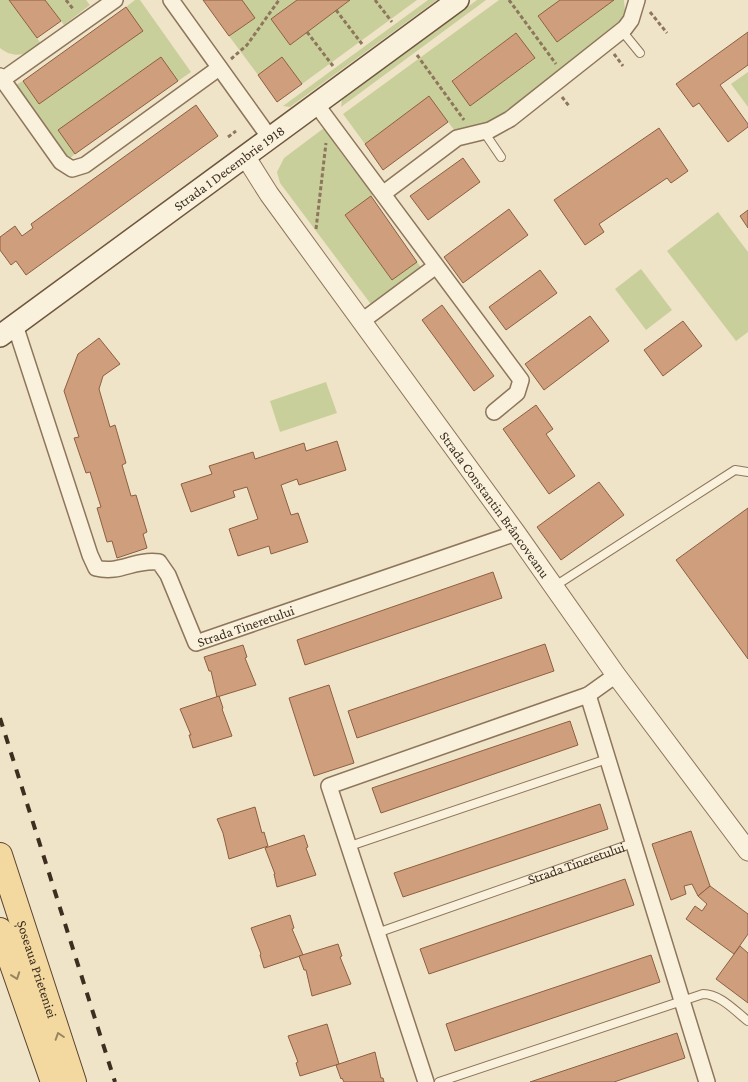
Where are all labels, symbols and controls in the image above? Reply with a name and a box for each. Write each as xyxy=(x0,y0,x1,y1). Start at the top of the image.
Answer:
street label: Strada 1 Decembrie 1918 xyxy=(170,122,288,214)
street label: Strada Constantin Brâncoveanu xyxy=(437,428,553,582)
street label: Strada Tineretului xyxy=(195,602,297,650)
street label: Strada Tineretului xyxy=(525,839,627,887)
street label: Șoseaua Prieteniei xyxy=(13,918,61,1020)
one-way arrow xyxy=(11,971,21,980)
one-way arrow xyxy=(55,1032,65,1040)

